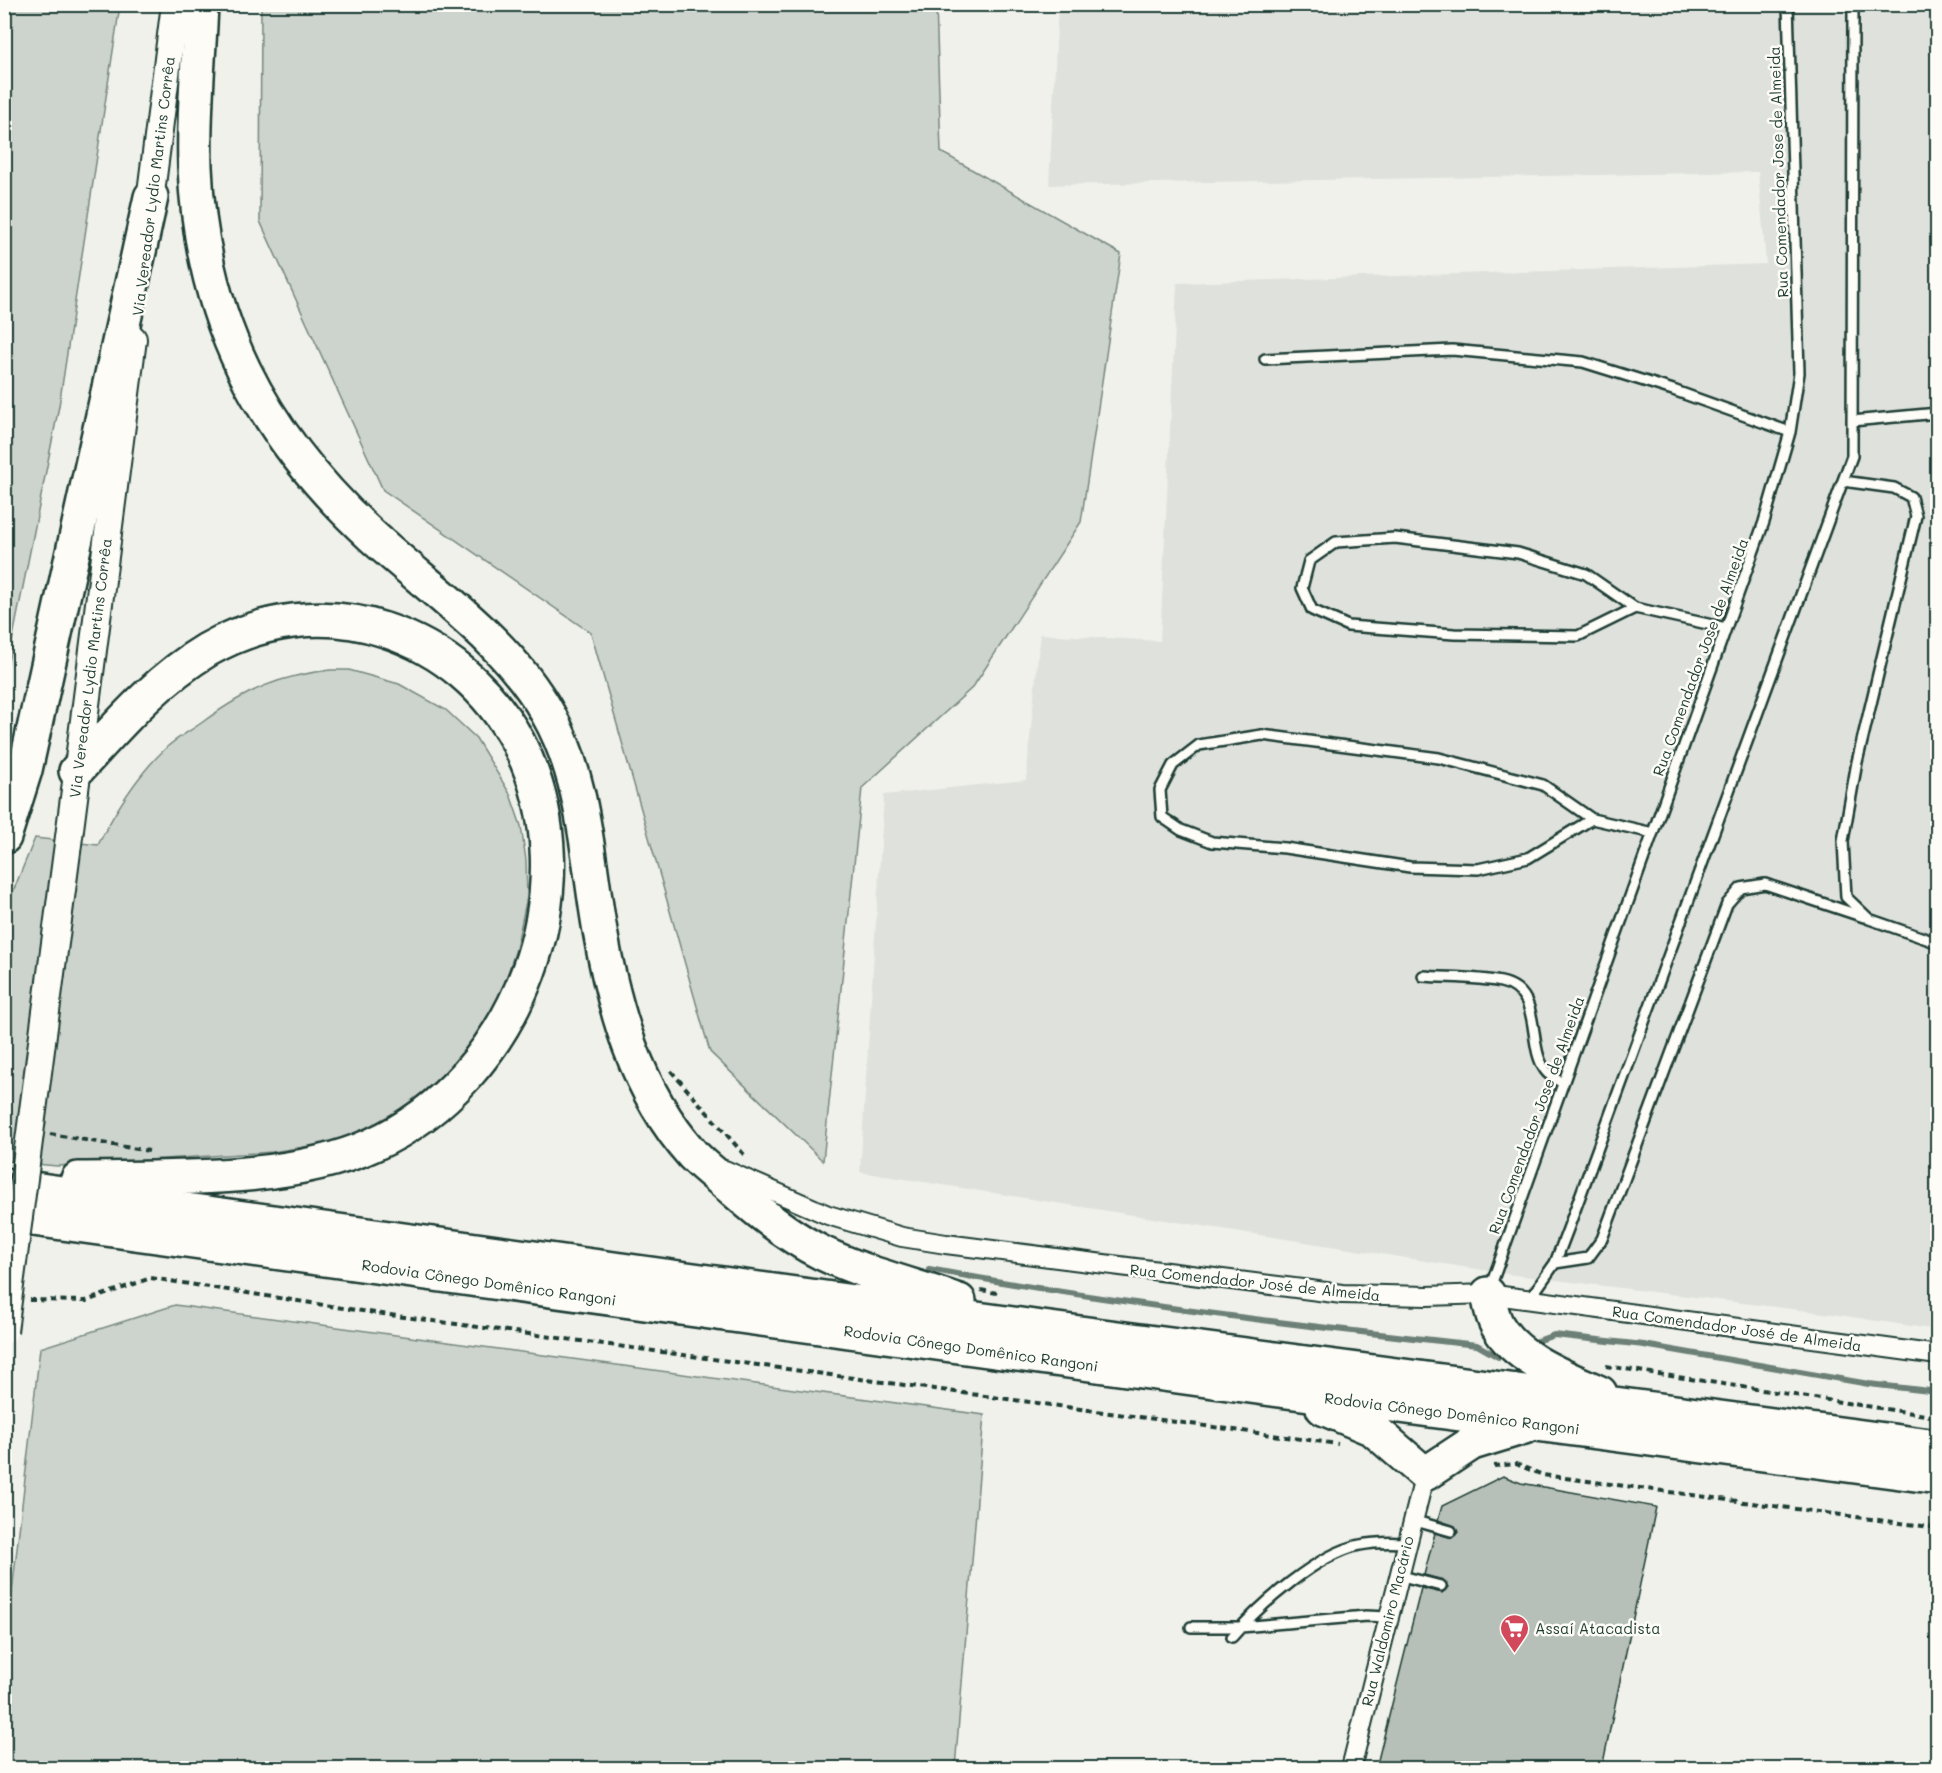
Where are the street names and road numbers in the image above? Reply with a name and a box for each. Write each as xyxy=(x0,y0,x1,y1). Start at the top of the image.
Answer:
street label: Rua Comendador Jose de Almeida xyxy=(1764,46,1792,298)
street label: Via Vereador Lydio Martins Corrêa xyxy=(127,55,179,317)
street label: Rua Comendador Jose de Almeida xyxy=(1648,535,1752,779)
street label: Via Vereador Lydio Martins Corrêa xyxy=(64,537,116,799)
street label: Rua Comendador Jose de Almeida xyxy=(1484,993,1588,1237)
street label: Rodovia Cônego Domênico Rangoni xyxy=(360,1254,618,1310)
street label: Rua Comendador José de Almeida xyxy=(1129,1259,1381,1305)
street label: Rua Comendador José de Almeida xyxy=(1611,1301,1863,1355)
street label: Rodovia Cônego Domênico Rangoni xyxy=(842,1320,1100,1376)
street label: Rodovia Cônego Domênico Rangoni xyxy=(1323,1387,1581,1439)
street label: Rua Waldomiro Macário xyxy=(1356,1534,1418,1708)

